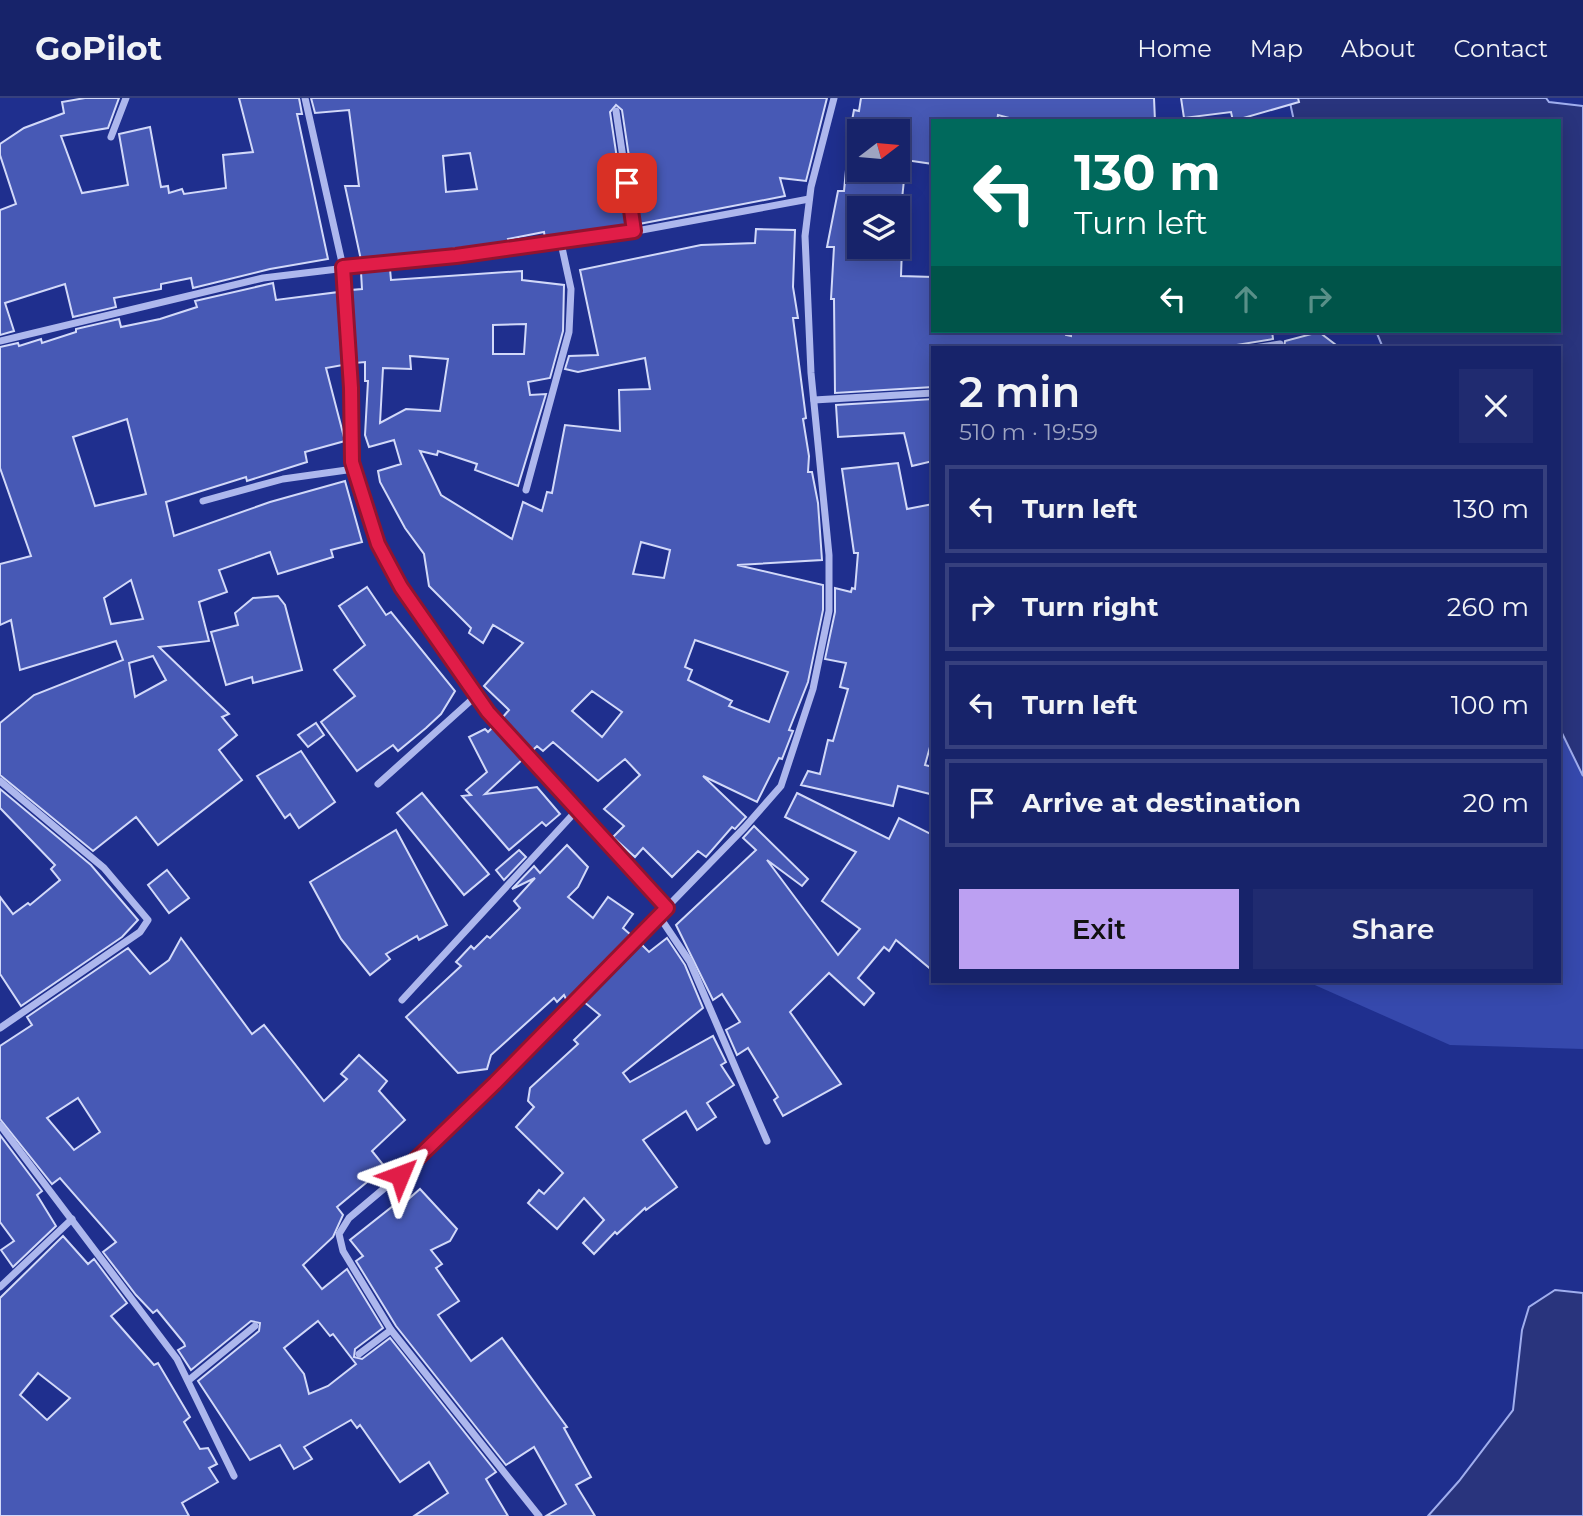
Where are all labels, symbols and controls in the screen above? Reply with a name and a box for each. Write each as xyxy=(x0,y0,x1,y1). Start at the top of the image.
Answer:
text: GoPilot xyxy=(35,28,162,68)
text: Home xyxy=(1137,34,1212,63)
text: Map xyxy=(1250,34,1303,63)
text: About xyxy=(1341,34,1415,63)
text: Contact xyxy=(1453,34,1548,63)
north arrow xyxy=(847,119,910,182)
map controls xyxy=(847,119,910,259)
text: 130 m xyxy=(1074,143,1221,202)
icon: left xyxy=(959,147,1050,238)
pin xyxy=(597,153,657,213)
icon: arrive xyxy=(608,164,646,202)
button: layers xyxy=(847,196,910,259)
text: Turn left xyxy=(1074,203,1208,242)
icon: left xyxy=(1154,280,1192,318)
icon: ahead xyxy=(1227,280,1265,318)
icon: right xyxy=(1300,280,1338,318)
text: 2 min xyxy=(959,366,1080,418)
button: close xyxy=(1459,369,1533,443)
text: 510 m · 19:59 xyxy=(959,418,1098,446)
icon: left xyxy=(963,490,1001,528)
text: Turn left xyxy=(1022,493,1138,525)
text: 130 m xyxy=(1453,493,1529,525)
icon: right xyxy=(963,588,1001,626)
text: Turn right xyxy=(1022,591,1158,623)
text: 260 m xyxy=(1447,591,1529,623)
icon: left xyxy=(963,686,1001,724)
text: Turn left xyxy=(1022,689,1138,721)
text: 100 m xyxy=(1451,689,1529,721)
icon: arrive xyxy=(963,784,1001,822)
text: Arrive at destination xyxy=(1022,787,1301,819)
text: 20 m xyxy=(1463,787,1529,819)
button: Exit xyxy=(959,889,1239,969)
button: Share xyxy=(1253,889,1533,969)
position arrow xyxy=(363,1138,437,1212)

